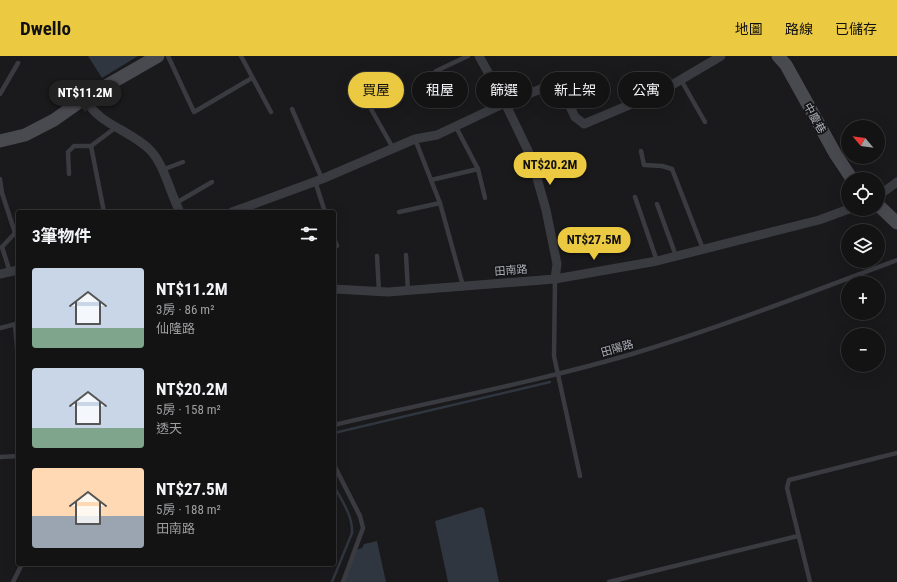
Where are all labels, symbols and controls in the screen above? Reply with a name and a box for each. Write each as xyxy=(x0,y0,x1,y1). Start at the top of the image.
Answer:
text: Dwello xyxy=(20,17,71,40)
text: 地圖 xyxy=(735,21,763,37)
text: 路線 xyxy=(785,21,813,37)
text: 已儲存 xyxy=(835,21,877,37)
chip: 買屋 xyxy=(348,72,404,108)
chip: 租屋 xyxy=(412,72,468,108)
chip: 篩選 xyxy=(476,72,532,108)
chip: 新上架 xyxy=(540,72,610,108)
chip: 公寓 xyxy=(618,72,674,108)
pin: NT$11.2M xyxy=(44,80,126,114)
text: NT$11.2M xyxy=(58,85,112,100)
street label: 中慶巷 xyxy=(801,101,828,136)
north arrow xyxy=(841,120,885,164)
map controls xyxy=(841,120,885,372)
pin: NT$20.2M xyxy=(509,152,591,186)
text: NT$20.2M xyxy=(523,157,577,172)
button: locate xyxy=(841,172,885,216)
icon: filters xyxy=(298,223,320,245)
button: layers xyxy=(841,224,885,268)
text: 3筆物件 xyxy=(32,226,92,246)
pin: NT$27.5M xyxy=(553,227,635,261)
text: NT$27.5M xyxy=(567,232,621,247)
street label: 田南路 xyxy=(494,263,528,278)
button: + xyxy=(841,276,885,320)
text: NT$11.2M xyxy=(156,279,228,299)
icon: home xyxy=(64,284,112,332)
text: 3房 · 86 m² xyxy=(156,302,214,317)
text: 仙隆路 xyxy=(156,321,195,336)
button: − xyxy=(841,328,885,372)
street label: 田陽路 xyxy=(599,338,635,359)
text: NT$20.2M xyxy=(156,379,228,399)
icon: home xyxy=(64,384,112,432)
text: 5房 · 158 m² xyxy=(156,402,221,417)
text: 透天 xyxy=(156,421,182,436)
text: NT$27.5M xyxy=(156,479,228,499)
icon: home xyxy=(64,484,112,532)
text: 5房 · 188 m² xyxy=(156,502,221,517)
text: 田南路 xyxy=(156,521,195,536)

